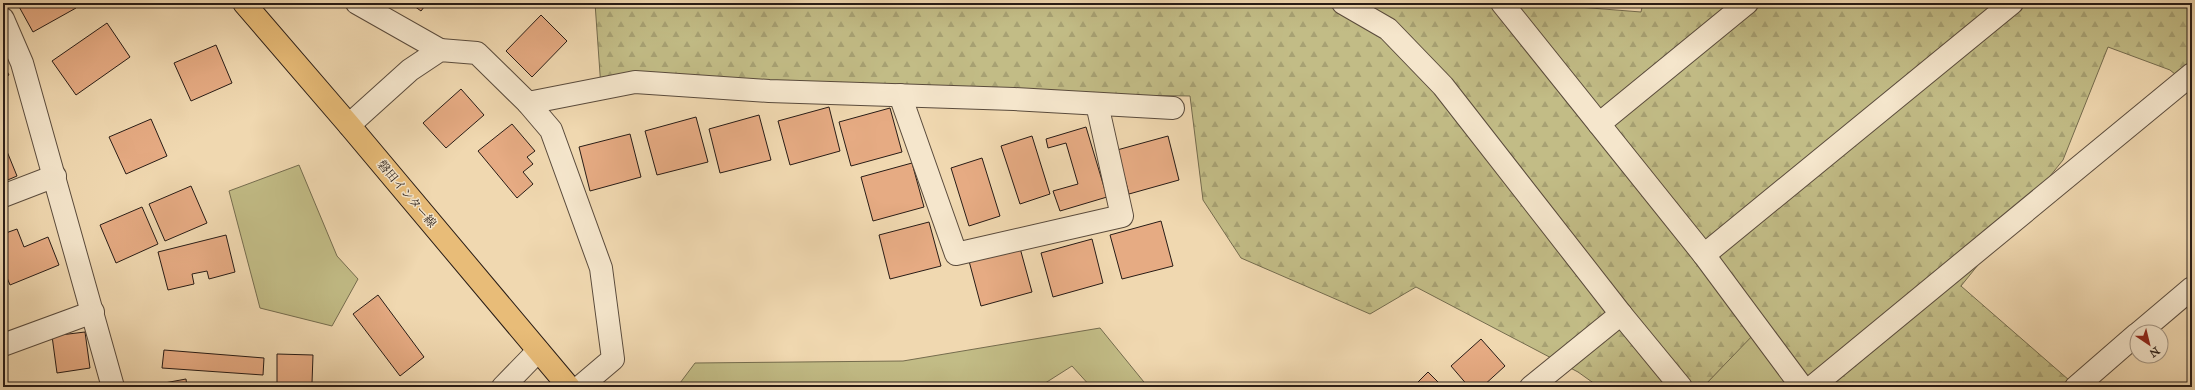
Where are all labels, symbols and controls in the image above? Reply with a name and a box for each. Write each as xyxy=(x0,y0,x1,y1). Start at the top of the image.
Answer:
street label: 磐田インター線 xyxy=(375,158,439,230)
north arrow xyxy=(2129,324,2169,364)
text: N xyxy=(2146,344,2162,360)

